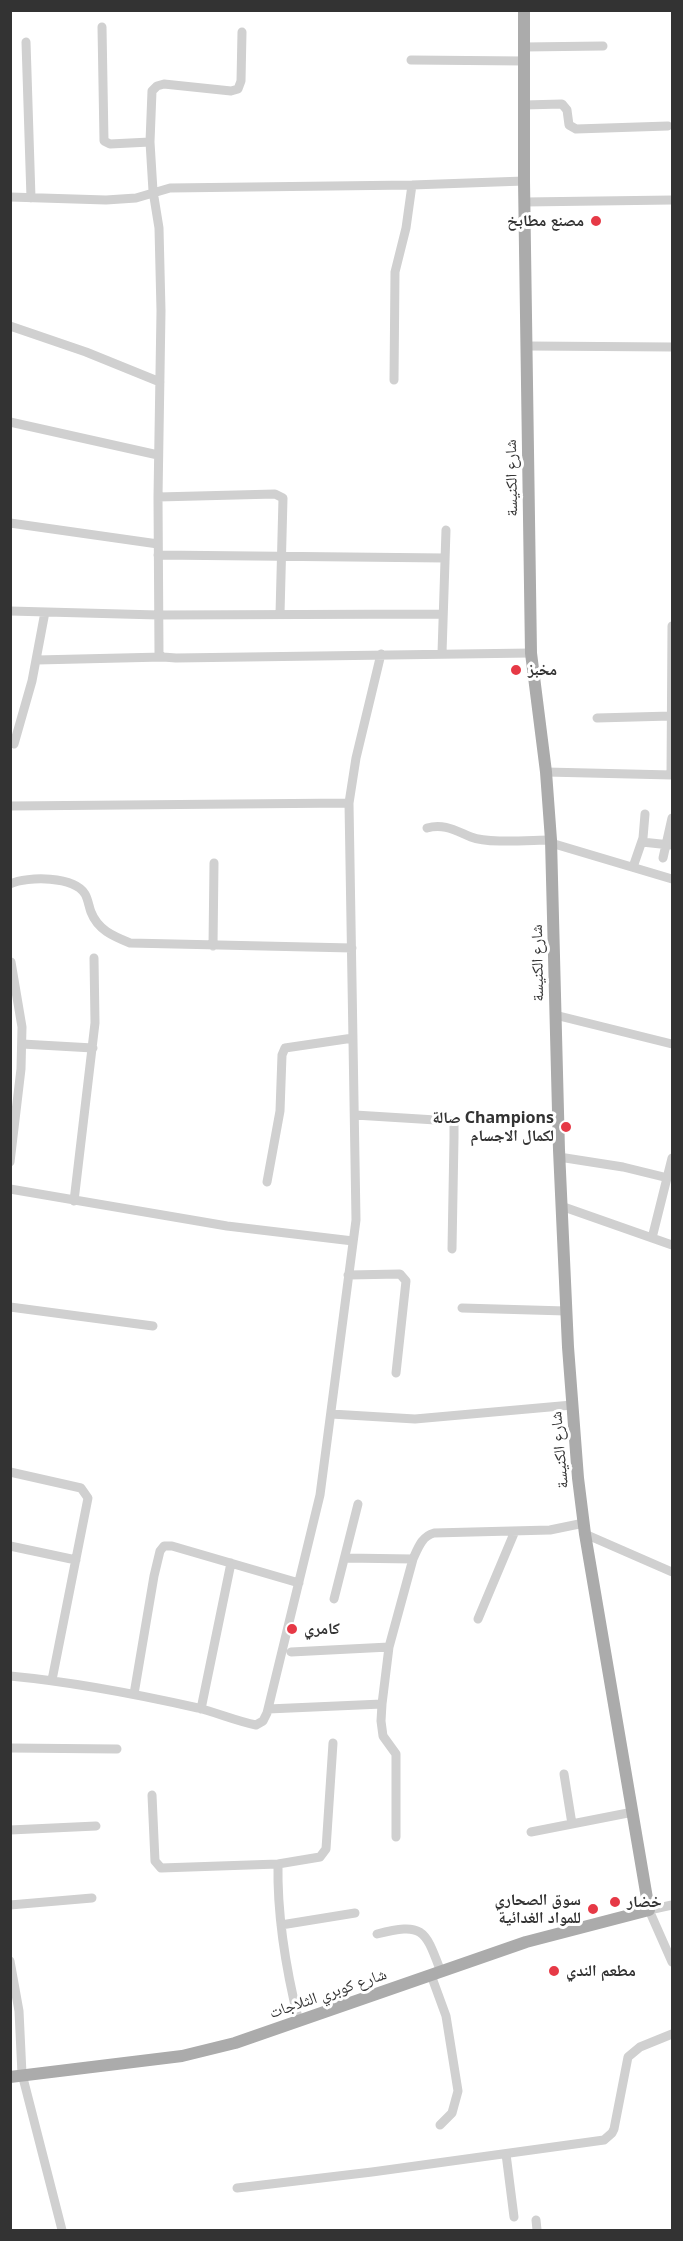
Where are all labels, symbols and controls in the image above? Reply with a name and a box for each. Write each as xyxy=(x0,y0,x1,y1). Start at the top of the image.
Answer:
place label: مصنع مطابخ xyxy=(507,211,584,231)
marker: مصنع مطابخ xyxy=(589,214,603,228)
street label: شارع الكنيسة xyxy=(502,439,522,517)
place label: مخبز xyxy=(528,660,557,680)
marker: مخبز xyxy=(509,663,523,677)
street label: شارع الكنيسة xyxy=(528,924,548,1002)
place label: صالة Champions لكمال الاجسام xyxy=(432,1108,554,1146)
marker: صالة Champions لكمال الاجسام xyxy=(559,1120,573,1134)
street label: شارع الكنيسة xyxy=(547,1411,573,1489)
place label: كامري xyxy=(304,1619,340,1639)
marker: كامري xyxy=(285,1622,299,1636)
place label: سوق الصحاري للمواد الغدائية xyxy=(495,1890,581,1928)
place label: خضار xyxy=(627,1892,662,1912)
marker: خضار xyxy=(608,1895,622,1909)
marker: سوق الصحاري للمواد الغدائية xyxy=(586,1902,600,1916)
place label: مطعم الندي xyxy=(566,1961,636,1981)
marker: مطعم الندي xyxy=(547,1964,561,1978)
street label: شارع كوبري الثلاجات xyxy=(267,1965,389,2023)

